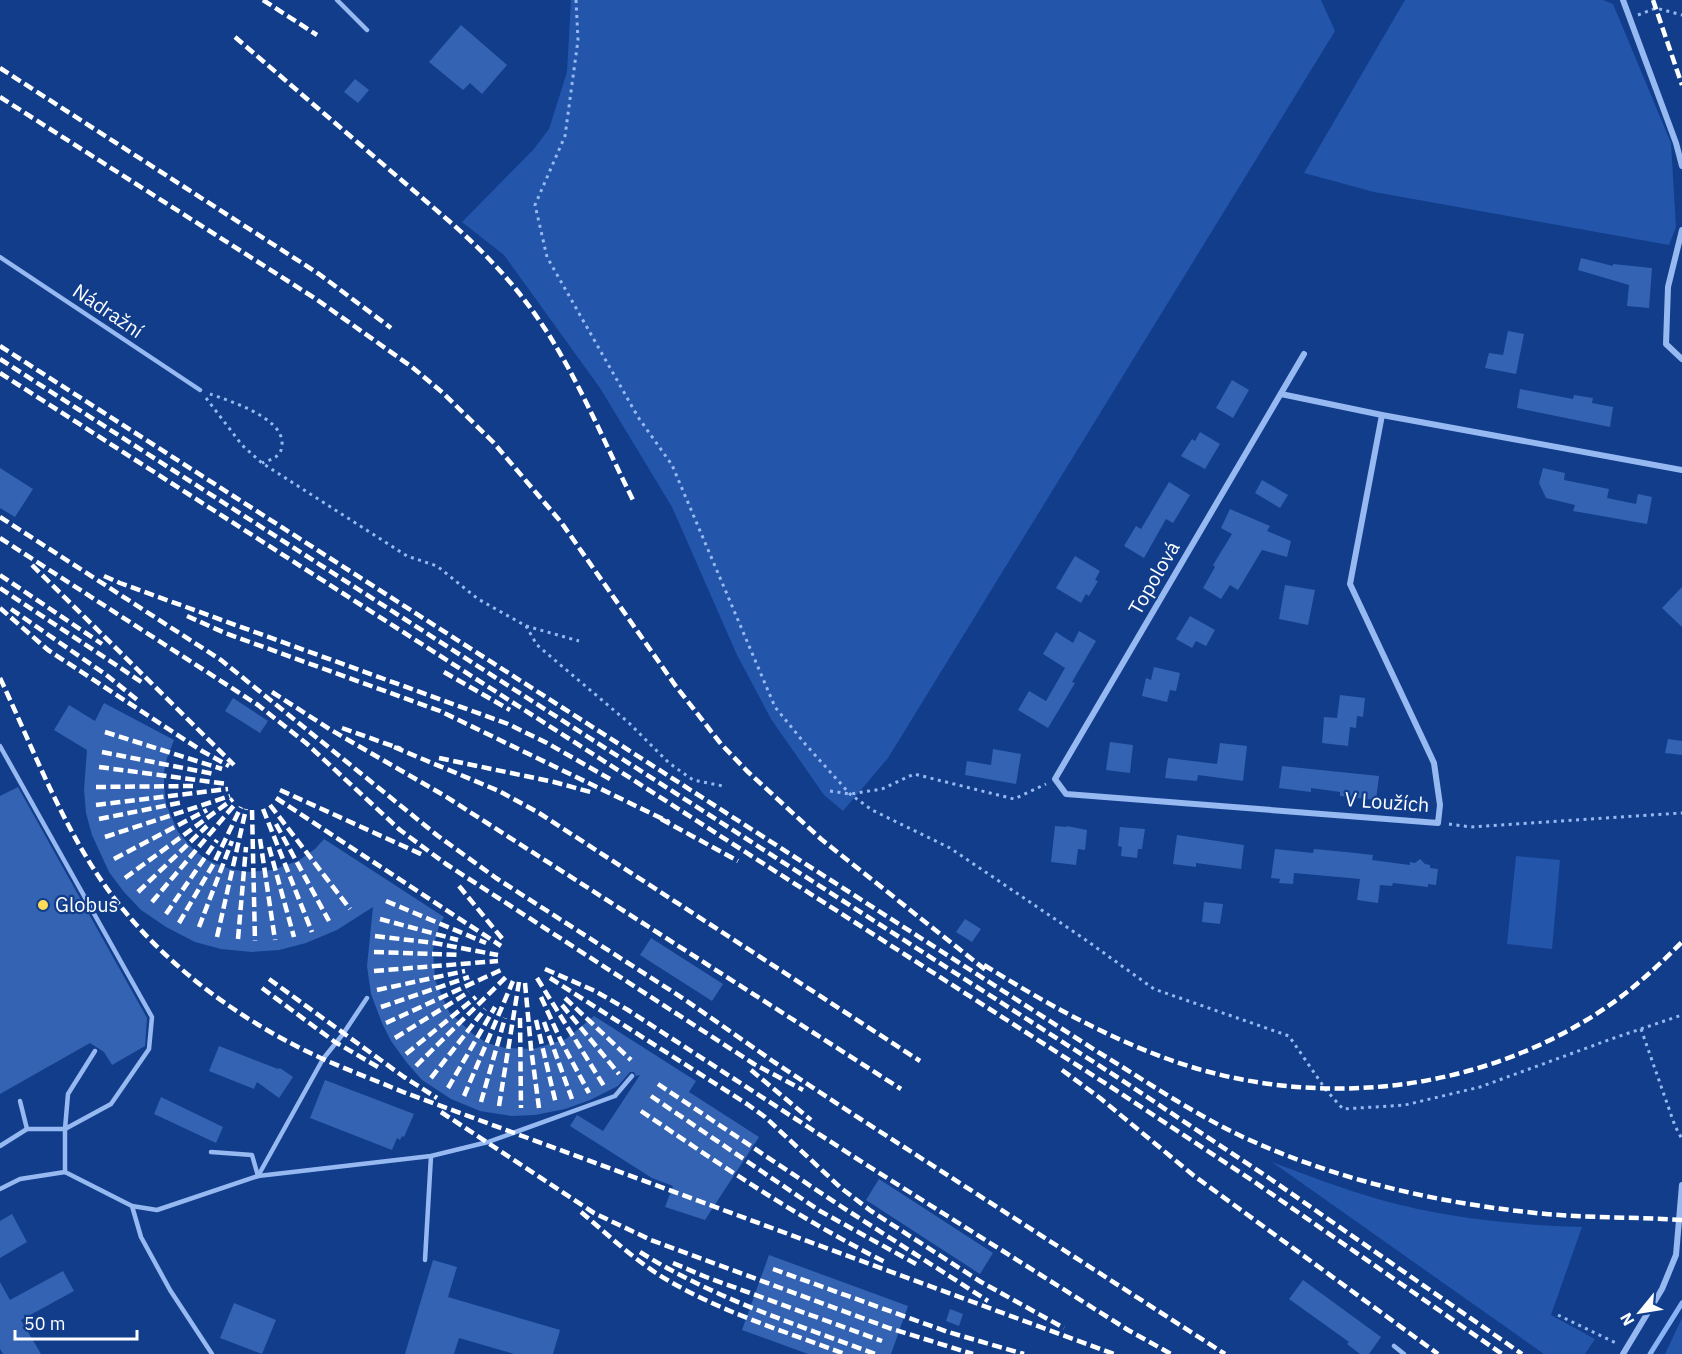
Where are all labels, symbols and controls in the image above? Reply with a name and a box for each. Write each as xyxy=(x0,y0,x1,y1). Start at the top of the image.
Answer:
street label: Nádražní xyxy=(68,277,149,344)
street label: Topolová xyxy=(1122,536,1186,620)
street label: V Loužích xyxy=(1344,785,1430,818)
place label: Globus xyxy=(55,891,118,918)
marker: Globus xyxy=(36,898,50,912)
north arrow xyxy=(1610,1282,1670,1342)
scale bar xyxy=(15,1303,136,1341)
text: N xyxy=(1615,1309,1639,1330)
text: 50 m xyxy=(24,1312,66,1335)

